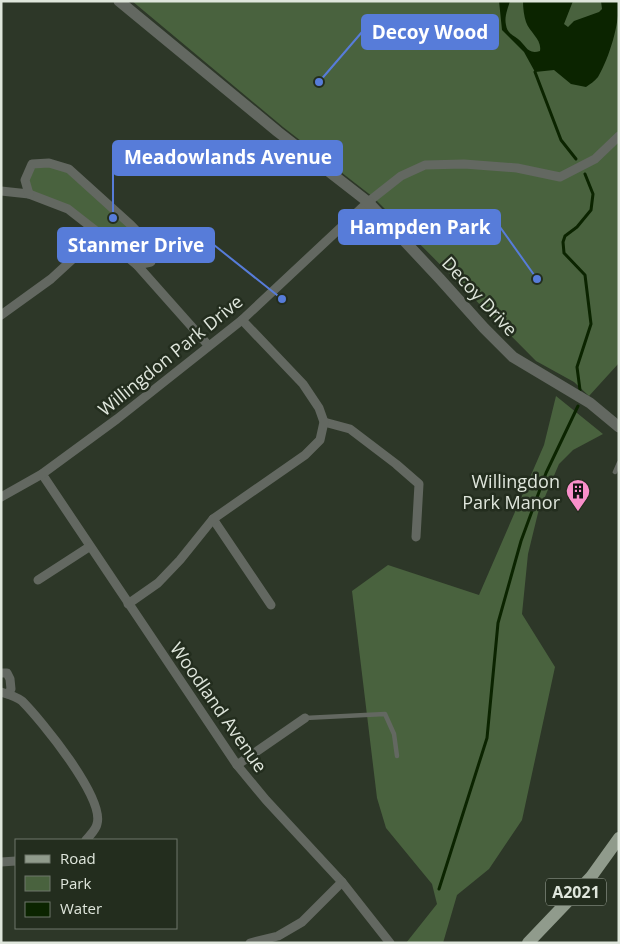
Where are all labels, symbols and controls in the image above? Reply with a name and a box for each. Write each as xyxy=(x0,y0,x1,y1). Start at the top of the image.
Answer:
callout: Decoy Wood xyxy=(362,15,498,49)
text: Decoy Wood xyxy=(372,19,488,45)
callout: Meadowlands Avenue xyxy=(113,141,342,175)
text: Meadowlands Avenue xyxy=(124,144,332,170)
callout: Hampden Park xyxy=(339,210,500,244)
text: Hampden Park xyxy=(349,214,491,240)
callout: Stanmer Drive xyxy=(58,228,214,262)
text: Stanmer Drive xyxy=(68,232,204,258)
street label: Decoy Drive xyxy=(437,251,523,341)
street label: Willingdon Park Drive xyxy=(93,289,247,421)
place label: Willingdon Park Manor xyxy=(462,469,561,514)
building icon: Willingdon Park Manor xyxy=(565,478,591,512)
street label: Woodland Avenue xyxy=(165,637,273,777)
legend xyxy=(15,839,178,929)
text: Road xyxy=(60,848,96,868)
text: Park xyxy=(60,873,91,893)
road number: A2021 xyxy=(546,879,606,906)
text: Water xyxy=(60,898,102,918)

